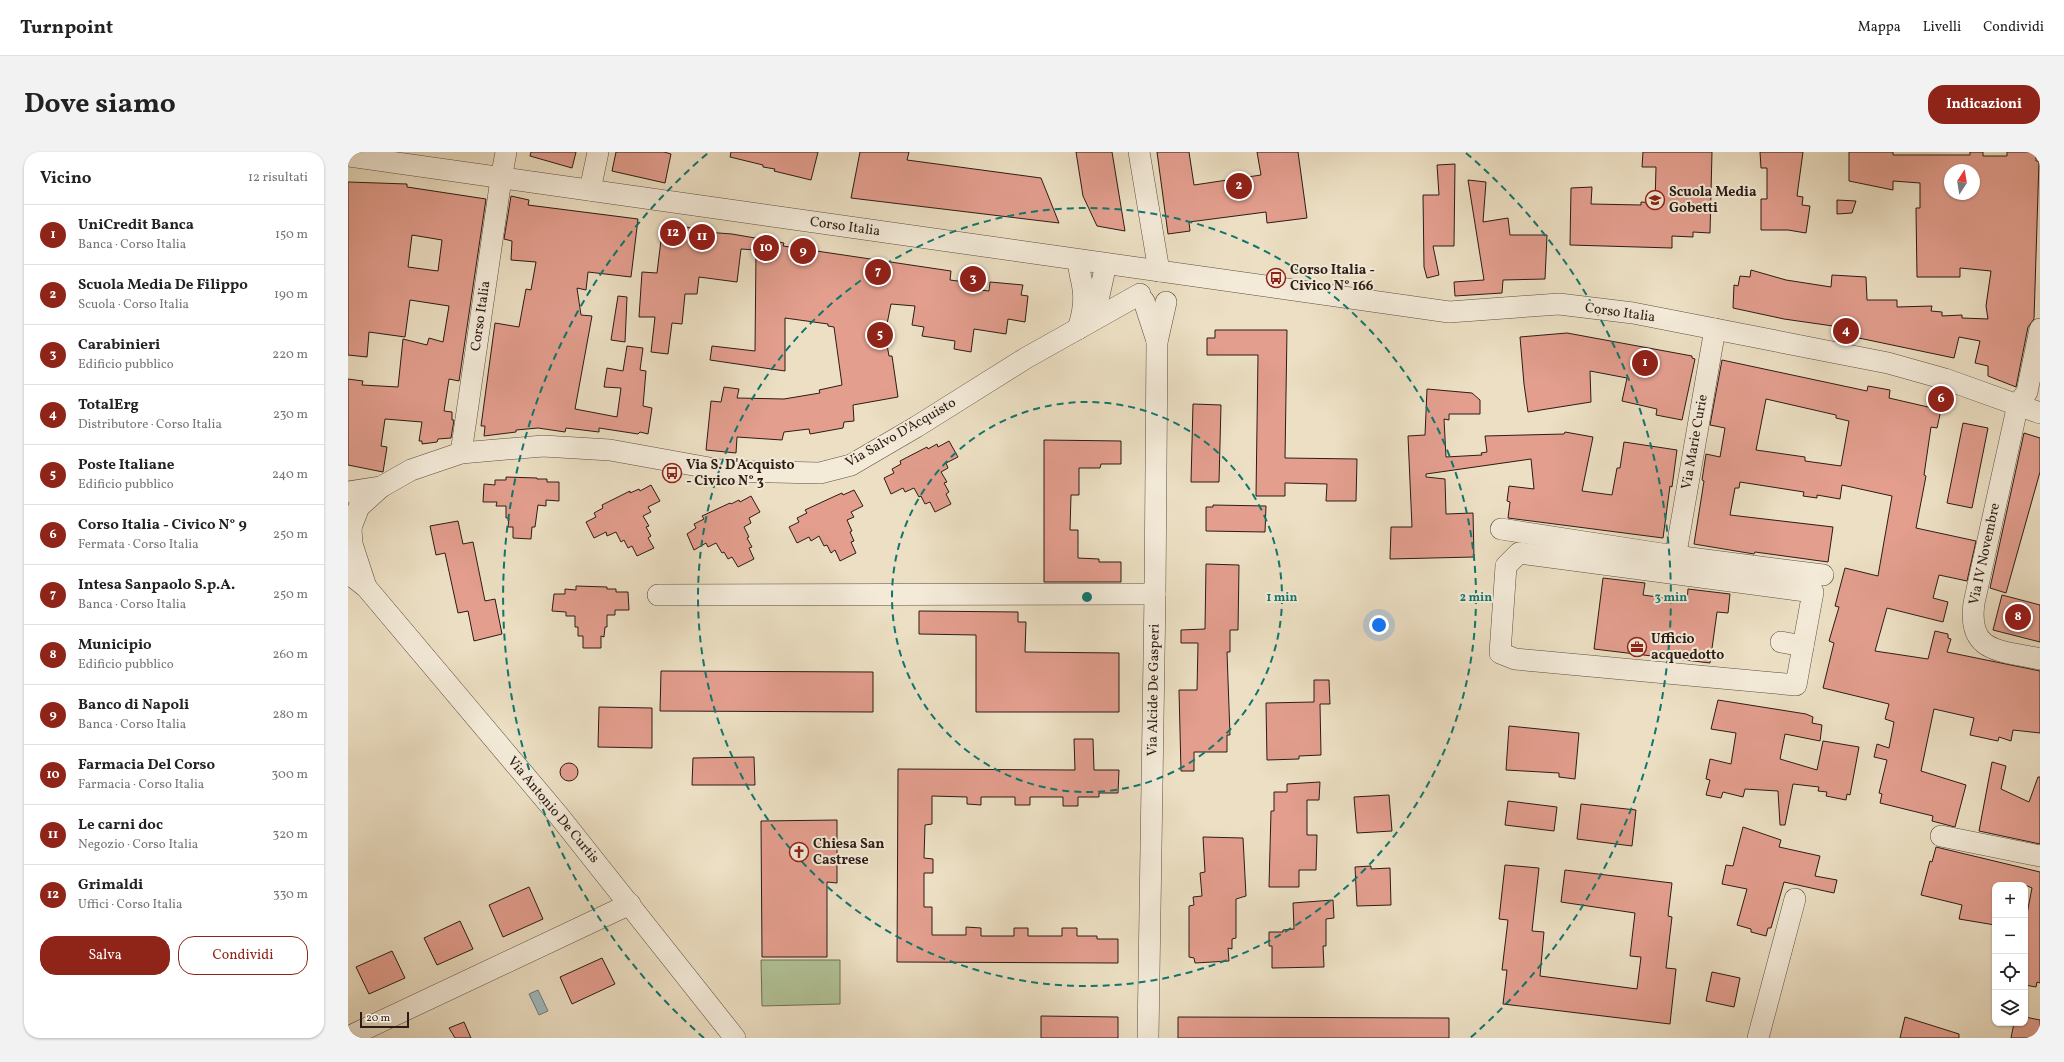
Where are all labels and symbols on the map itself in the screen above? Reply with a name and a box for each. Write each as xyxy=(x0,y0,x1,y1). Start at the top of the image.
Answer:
north arrow xyxy=(1944,164,1980,200)
pin: 2 xyxy=(1226,171,1252,201)
place label: Scuola Media Gobetti xyxy=(1669,183,1757,218)
school or university icon: Scuola Media Gobetti xyxy=(1644,189,1666,211)
street label: Corso Italia xyxy=(809,213,881,241)
pin: 12 xyxy=(660,218,686,248)
pin: 11 xyxy=(689,222,715,252)
pin: 10 xyxy=(753,233,779,263)
pin: 9 xyxy=(790,236,816,266)
pin: 7 xyxy=(865,257,891,287)
place label: Corso Italia - Civico N° 166 xyxy=(1290,261,1375,296)
pin: 3 xyxy=(960,264,986,294)
bus stop icon: Corso Italia - Civico N° 166 xyxy=(1265,267,1287,289)
street label: Corso Italia xyxy=(467,280,495,352)
street label: Corso Italia xyxy=(1584,299,1656,327)
pin: 4 xyxy=(1833,316,1859,346)
pin: 5 xyxy=(867,320,893,350)
pin: 1 xyxy=(1632,348,1658,378)
pin: 6 xyxy=(1928,384,1954,414)
street label: Via Marie Curie xyxy=(1677,393,1713,491)
street label: Via Salvo D'Acquisto xyxy=(842,394,960,472)
place label: Via S. D'Acquisto - Civico N° 3 xyxy=(686,456,794,491)
bus stop icon: Via S. D'Acquisto - Civico N° 3 xyxy=(661,462,683,484)
street label: Via IV Novembre xyxy=(1965,501,2005,607)
centre of rings xyxy=(1080,590,1094,604)
text: 1 min xyxy=(1267,590,1298,606)
text: 2 min xyxy=(1460,590,1492,606)
text: 3 min xyxy=(1655,590,1687,606)
pin: 8 xyxy=(2005,602,2031,632)
your location xyxy=(1369,615,1389,635)
street label: Via Alcide De Gasperi xyxy=(1143,624,1165,756)
place label: Ufficio acquedotto xyxy=(1651,630,1724,665)
office icon: Ufficio acquedotto xyxy=(1626,636,1648,658)
street label: Via Antonio De Curtis xyxy=(503,753,603,867)
place label: Chiesa San Castrese xyxy=(813,835,885,870)
church icon: Chiesa San Castrese xyxy=(788,841,810,863)
scale bar xyxy=(360,1010,409,1029)

